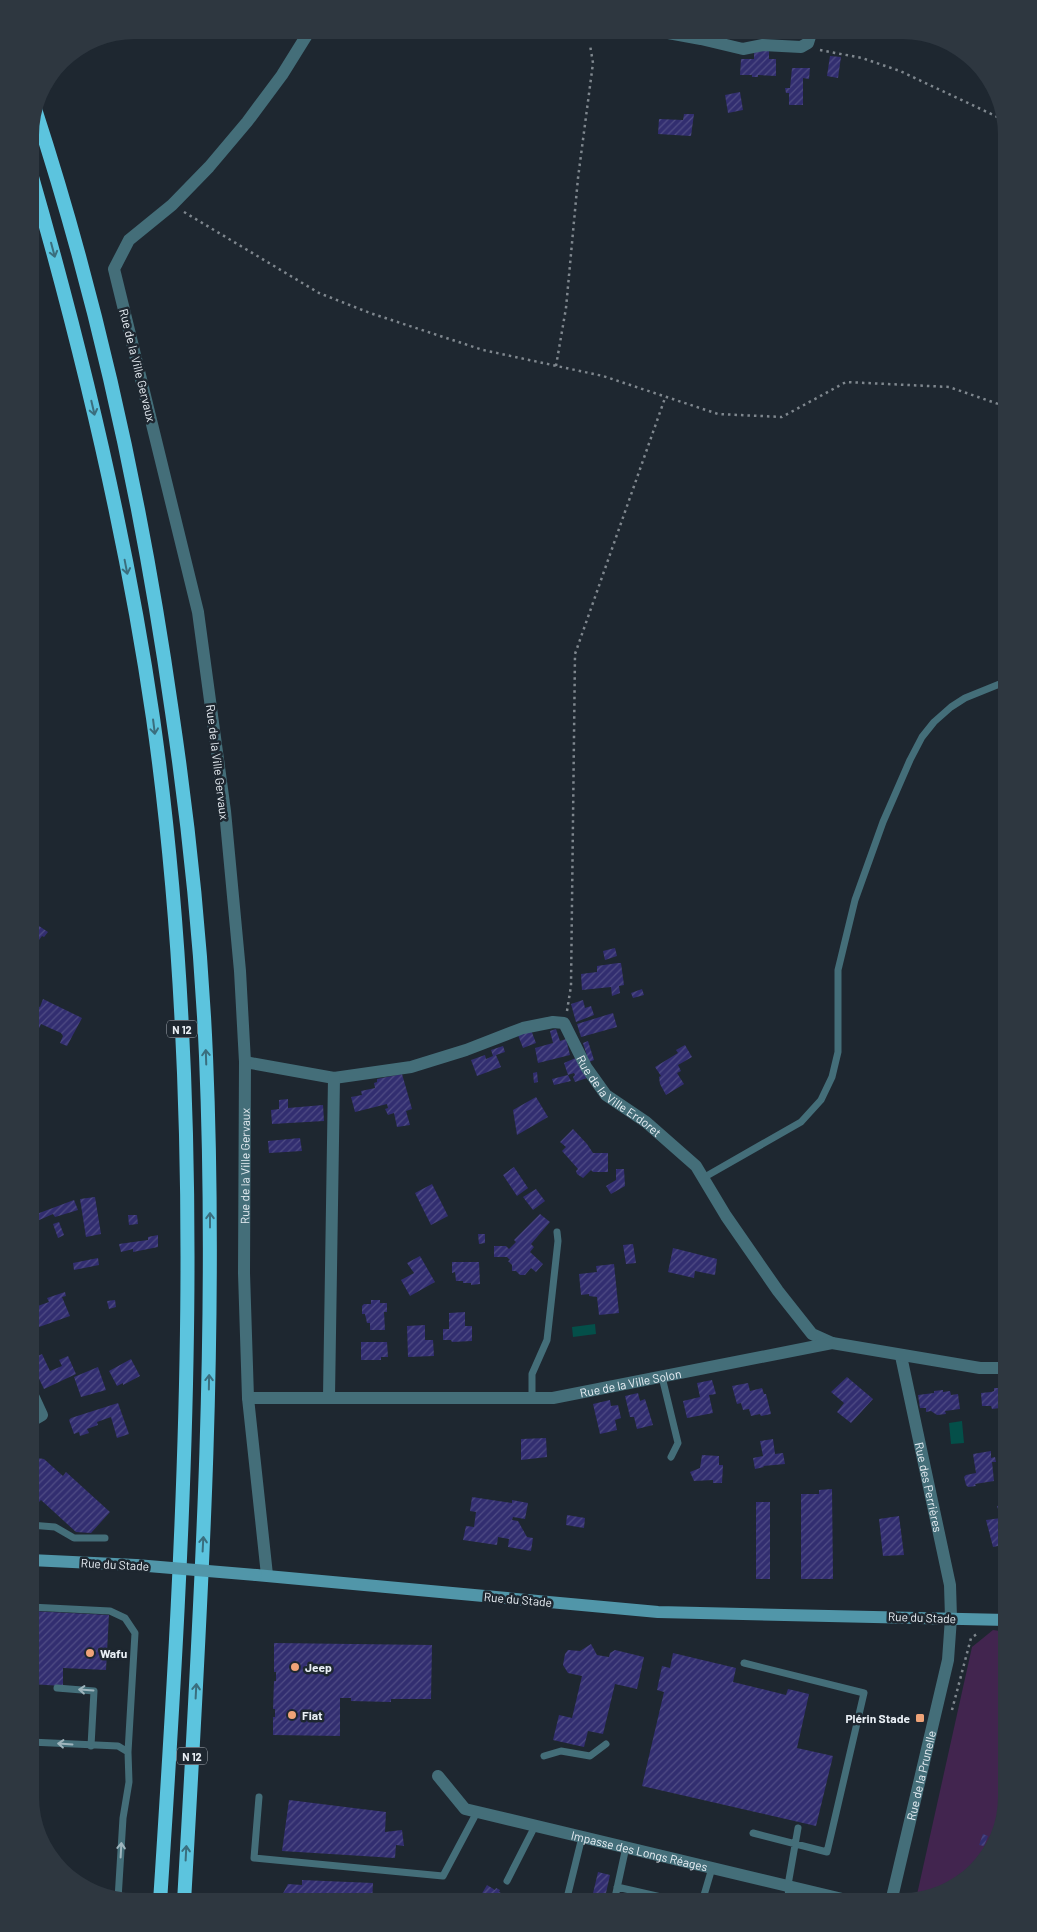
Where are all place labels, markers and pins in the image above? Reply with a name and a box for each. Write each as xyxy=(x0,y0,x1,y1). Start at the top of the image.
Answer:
place label: Wafu xyxy=(100,1646,127,1660)
marker: Wafu xyxy=(84,1647,96,1659)
place label: Jeep xyxy=(305,1660,332,1674)
marker: Jeep xyxy=(289,1661,301,1673)
place label: Fiat xyxy=(302,1708,323,1722)
marker: Fiat xyxy=(286,1709,298,1721)
place label: Plérin Stade xyxy=(845,1711,910,1725)
marker: Plérin Stade xyxy=(914,1712,926,1724)

